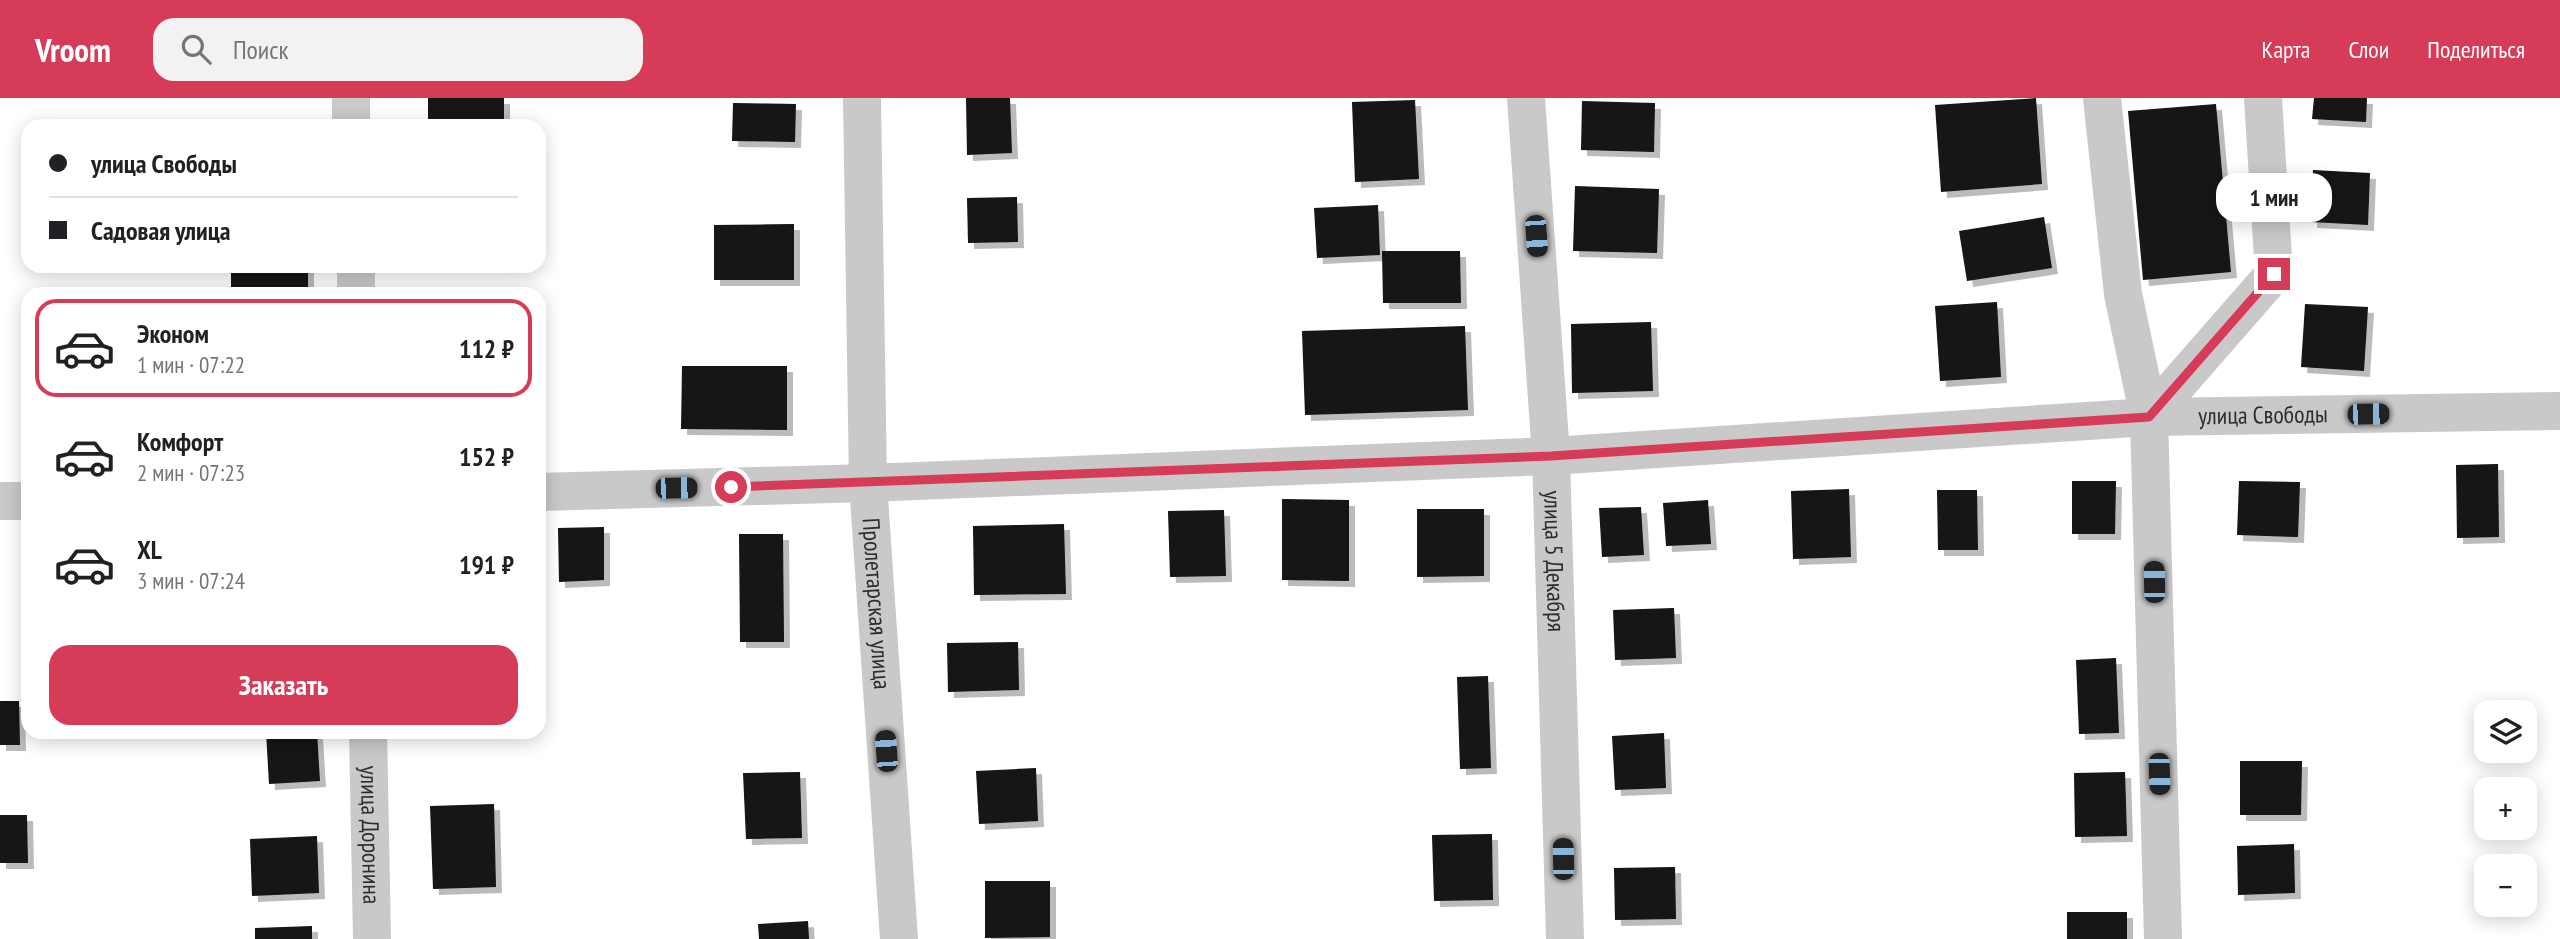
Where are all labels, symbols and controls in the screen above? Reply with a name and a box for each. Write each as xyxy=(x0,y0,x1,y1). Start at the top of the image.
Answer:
search box xyxy=(153,18,643,81)
text: Vroom xyxy=(35,28,111,71)
icon: search xyxy=(177,30,215,68)
text: Поиск xyxy=(233,33,289,66)
text: Карта xyxy=(2262,34,2310,65)
text: Слои xyxy=(2348,34,2389,65)
text: Поделиться xyxy=(2427,34,2525,65)
text: улица Свободы xyxy=(91,147,237,180)
callout: 1 мин xyxy=(2216,172,2332,222)
text: 1 мин xyxy=(2249,183,2299,212)
text: Садовая улица xyxy=(91,214,231,247)
car xyxy=(1525,214,1548,258)
route end xyxy=(2258,258,2290,290)
icon: car xyxy=(53,317,116,380)
text: Эконом xyxy=(137,317,209,350)
text: 112 ₽ xyxy=(459,332,514,365)
text: 1 мин · 07:22 xyxy=(137,350,245,379)
street label: улица Свободы xyxy=(2198,398,2328,431)
car xyxy=(2347,403,2390,425)
icon: car xyxy=(53,425,116,488)
text: Комфорт xyxy=(137,425,223,458)
text: 152 ₽ xyxy=(459,440,514,473)
text: 2 мин · 07:23 xyxy=(137,458,245,487)
route start xyxy=(715,471,747,503)
car xyxy=(655,477,698,499)
street label: улица 5 Декабря xyxy=(1537,490,1572,632)
street label: Пролетарская улица xyxy=(855,517,898,690)
icon: car xyxy=(53,533,116,596)
text: XL xyxy=(137,533,162,566)
text: 191 ₽ xyxy=(459,548,514,581)
car xyxy=(2144,561,2165,603)
text: 3 мин · 07:24 xyxy=(137,566,245,595)
button: Заказать xyxy=(49,645,518,725)
map controls xyxy=(2474,700,2537,917)
button: layers xyxy=(2474,700,2537,763)
car xyxy=(875,729,898,773)
car xyxy=(2148,753,2171,795)
street label: улица Доронина xyxy=(354,765,387,905)
button: + xyxy=(2474,777,2537,840)
car xyxy=(1553,838,1574,880)
button: − xyxy=(2474,854,2537,917)

